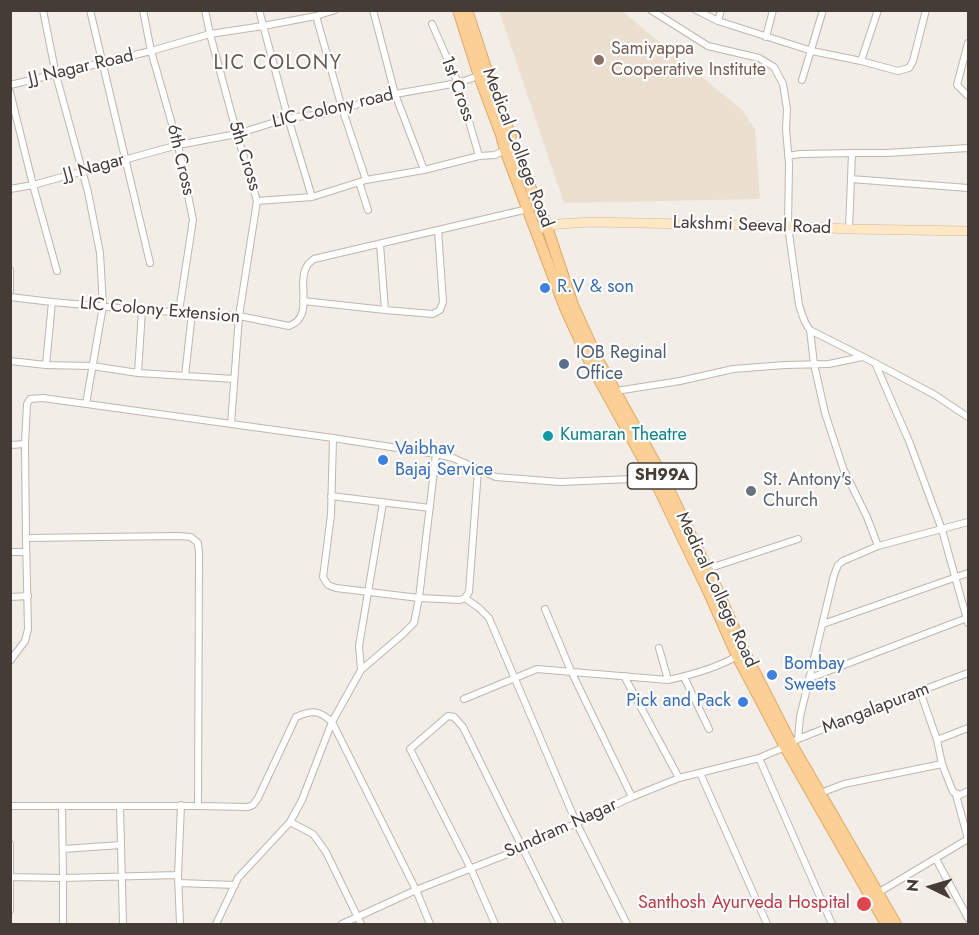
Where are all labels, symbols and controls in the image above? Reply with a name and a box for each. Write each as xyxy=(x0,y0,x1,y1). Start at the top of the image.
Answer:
place label: Samiyappa Cooperative Institute xyxy=(611,39,766,82)
street label: JJ Nagar Road xyxy=(26,45,136,91)
district label: LIC COLONY xyxy=(213,52,343,76)
marker: Samiyappa Cooperative Institute xyxy=(592,53,606,67)
street label: 1st Cross xyxy=(435,54,479,124)
street label: Medical College Road xyxy=(477,65,557,231)
street label: LIC Colony road xyxy=(270,85,396,133)
street label: 5th Cross xyxy=(223,118,265,194)
street label: 6th Cross xyxy=(161,122,199,198)
street label: JJ Nagar xyxy=(61,149,127,187)
street label: Lakshmi Seeval Road xyxy=(672,212,832,240)
place label: R.V & son xyxy=(557,277,634,299)
marker: R.V & son xyxy=(538,281,552,295)
street label: LIC Colony Extension xyxy=(79,293,241,329)
place label: IOB Reginal Office xyxy=(576,343,667,386)
marker: IOB Reginal Office xyxy=(557,357,571,371)
place label: Kumaran Theatre xyxy=(560,425,687,447)
marker: Kumaran Theatre xyxy=(541,429,555,443)
place label: Vaibhav Bajaj Service xyxy=(395,439,493,482)
marker: Vaibhav Bajaj Service xyxy=(376,453,390,467)
road number: SH99A xyxy=(628,463,696,489)
place label: St. Antony's Church xyxy=(763,470,851,512)
marker: St. Antony's Church xyxy=(744,484,758,498)
street label: Medical College Road xyxy=(670,509,762,671)
place label: Bombay Sweets xyxy=(784,654,845,696)
marker: Bombay Sweets xyxy=(765,668,779,682)
street label: Mangalapuram xyxy=(819,679,933,739)
place label: Pick and Pack xyxy=(626,691,731,713)
marker: Pick and Pack xyxy=(736,695,750,709)
street label: Sundram Nagar xyxy=(501,795,621,863)
north arrow xyxy=(901,857,961,917)
text: N xyxy=(901,878,925,893)
place label: Santhosh Ayurveda Hospital xyxy=(638,893,850,915)
marker: Santhosh Ayurveda Hospital xyxy=(855,895,873,913)

